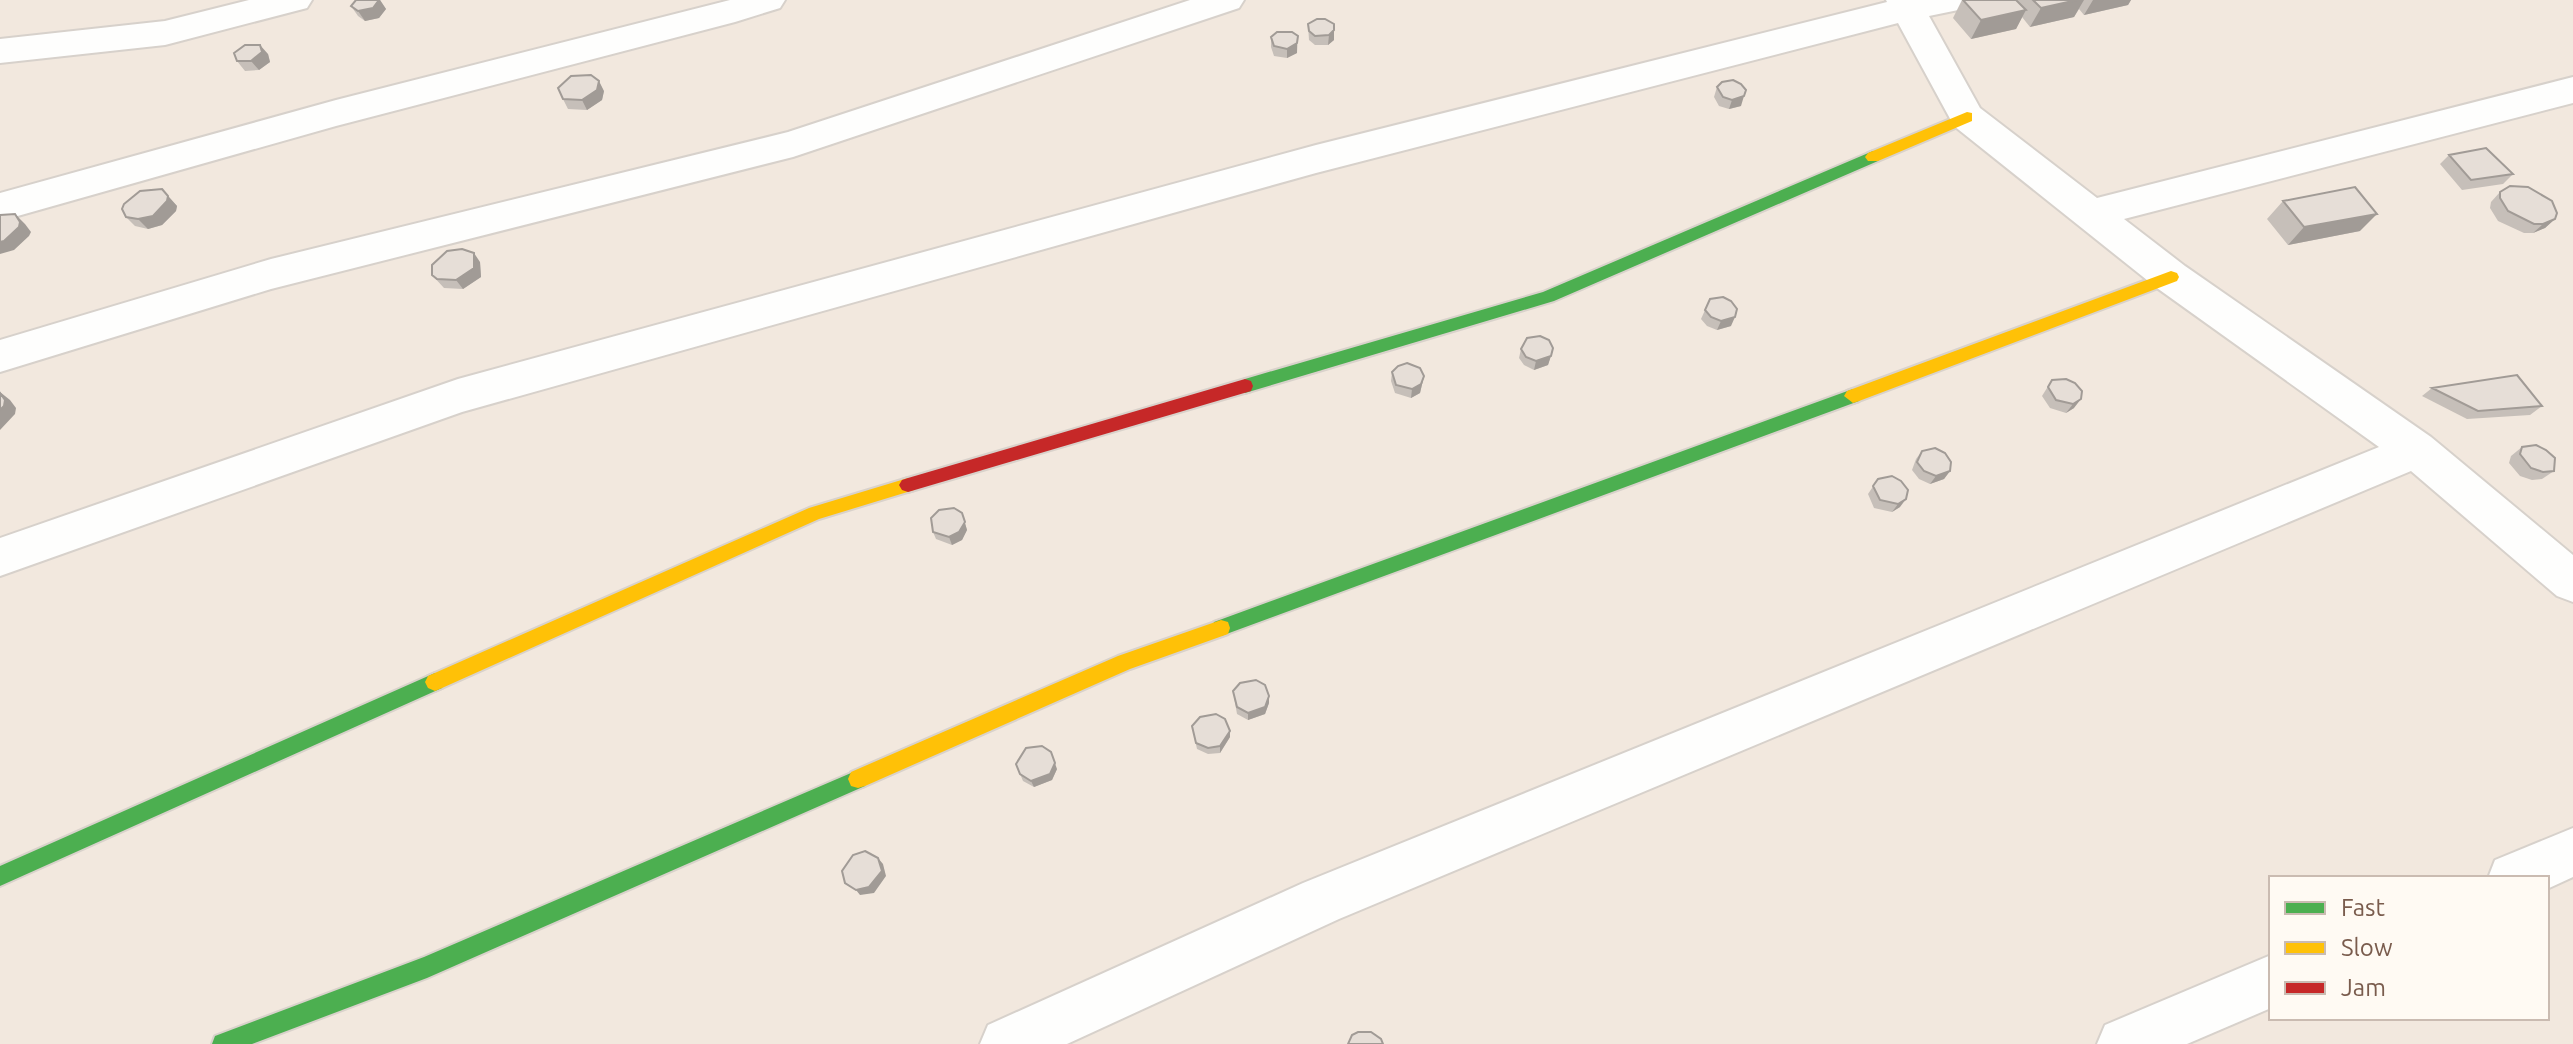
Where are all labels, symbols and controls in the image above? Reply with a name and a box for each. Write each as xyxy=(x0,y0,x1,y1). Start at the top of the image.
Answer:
legend xyxy=(2269,876,2549,1020)
text: Fast xyxy=(2341,894,2385,921)
text: Slow xyxy=(2341,934,2393,961)
text: Jam xyxy=(2341,974,2386,1001)

